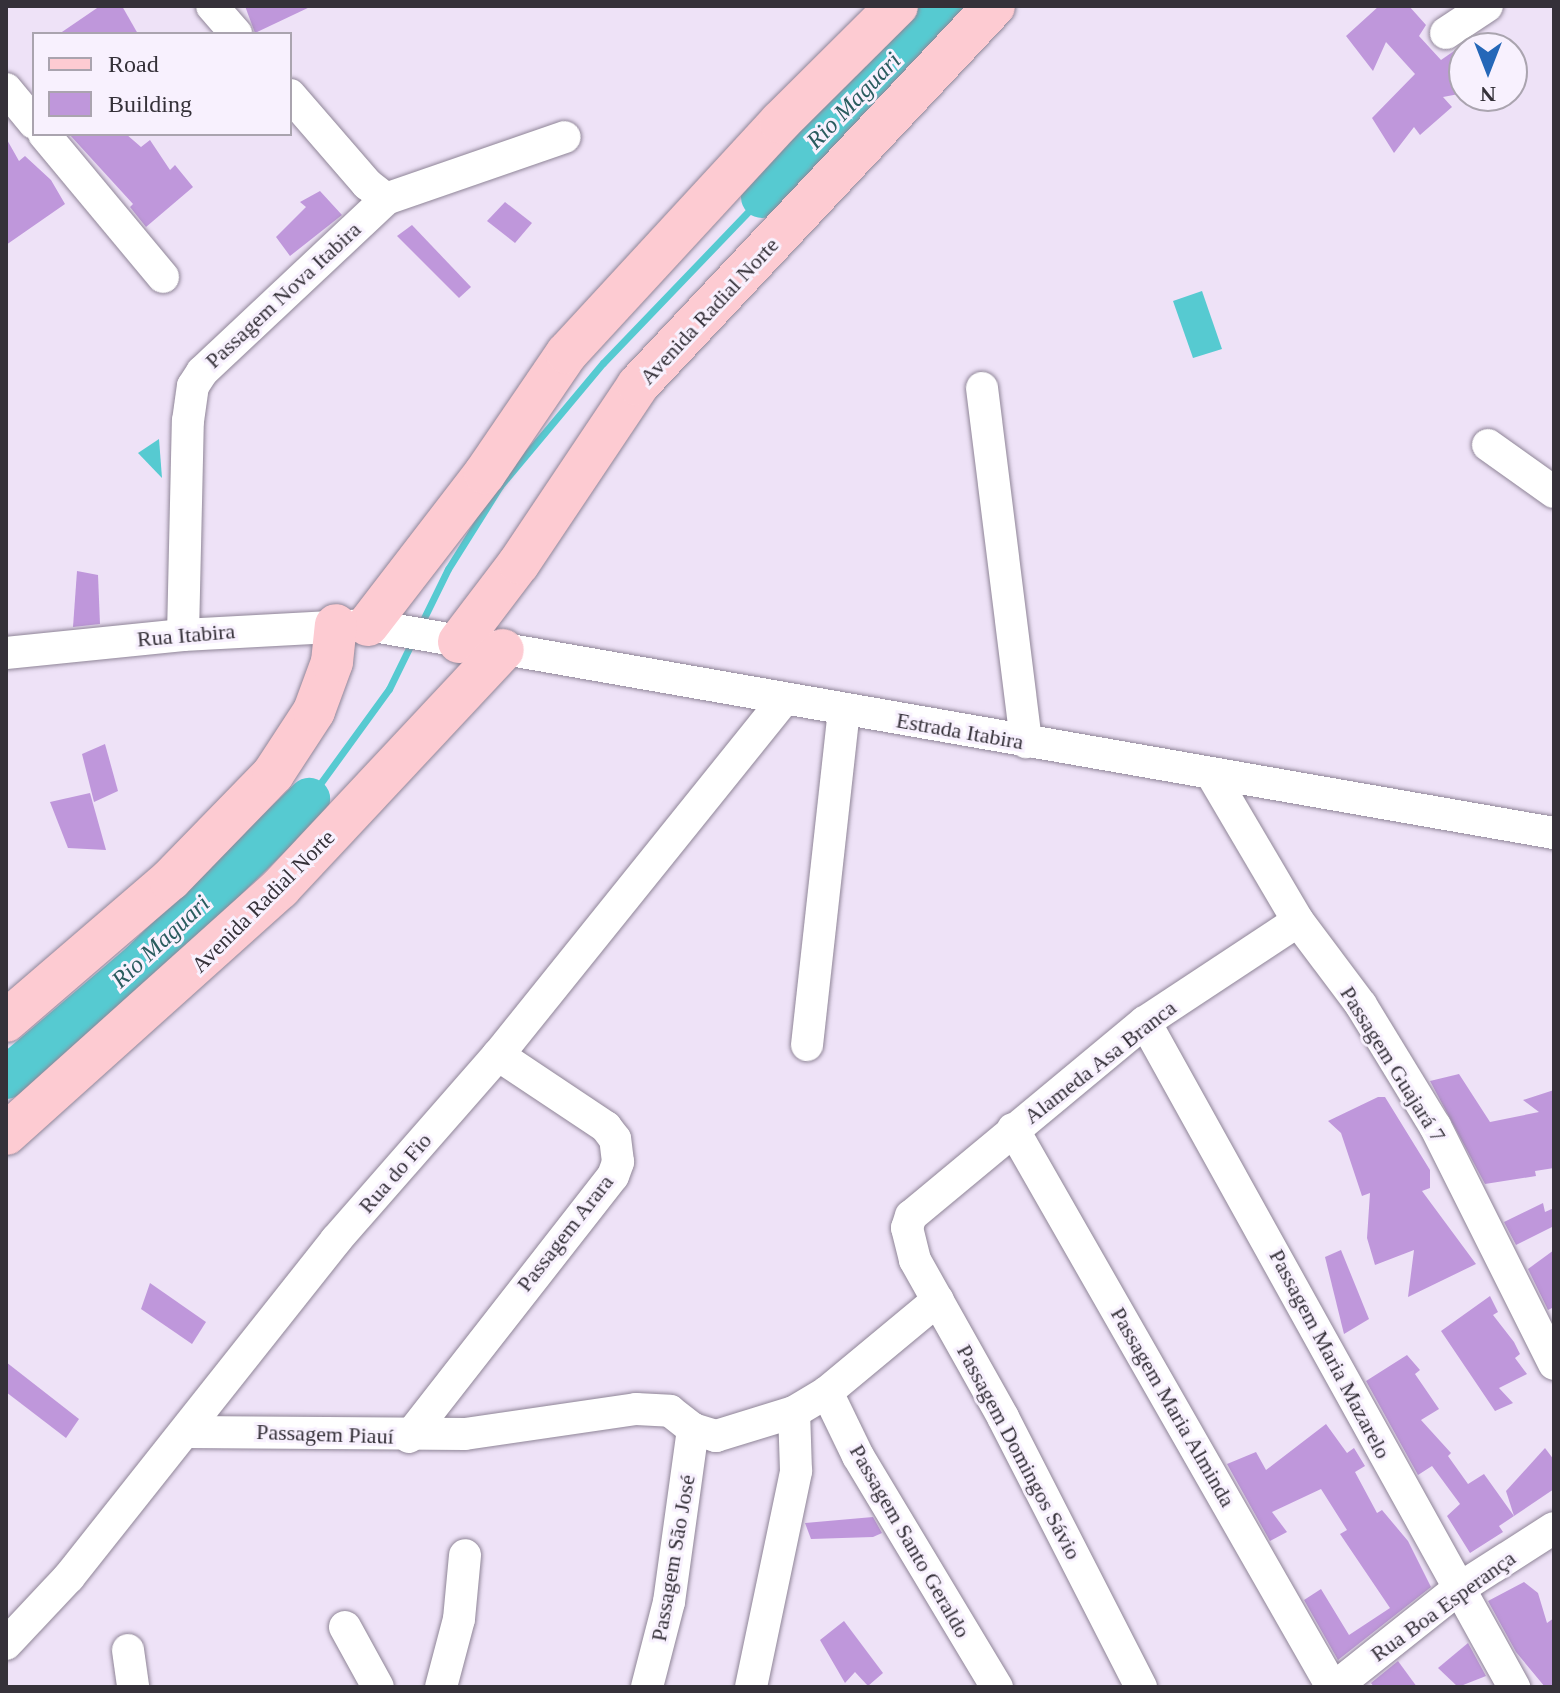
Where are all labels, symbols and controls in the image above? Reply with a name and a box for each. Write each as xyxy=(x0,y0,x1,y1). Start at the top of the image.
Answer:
legend xyxy=(32,32,292,136)
north arrow xyxy=(1448,32,1528,112)
water label: Rio Maguari xyxy=(801,47,907,155)
text: Road xyxy=(108,51,159,77)
text: N xyxy=(1480,82,1496,107)
text: Building xyxy=(108,91,192,117)
street label: Passagem Nova Itabira xyxy=(200,216,366,374)
street label: Avenida Radial Norte xyxy=(634,232,784,390)
street label: Rua Itabira xyxy=(136,618,236,652)
street label: Estrada Itabira xyxy=(894,707,1026,755)
street label: Avenida Radial Norte xyxy=(186,824,340,978)
water label: Rio Maguari xyxy=(106,889,216,995)
street label: Passagem Guajará 7 xyxy=(1335,981,1451,1147)
street label: Alameda Asa Branca xyxy=(1018,994,1182,1130)
street label: Rua do Fio xyxy=(353,1127,437,1219)
street label: Passagem Arara xyxy=(511,1169,619,1297)
street label: Passagem Maria Mazarelo xyxy=(1264,1245,1396,1463)
street label: Passagem Maria Alminda xyxy=(1105,1302,1241,1512)
street label: Passagem Domingos Sávio xyxy=(951,1340,1087,1564)
street label: Passagem Piauí xyxy=(256,1418,394,1450)
street label: Passagem Santo Geraldo xyxy=(844,1440,976,1642)
street label: Passagem São José xyxy=(645,1473,701,1643)
street label: Rua Boa Esperança xyxy=(1366,1545,1520,1667)

